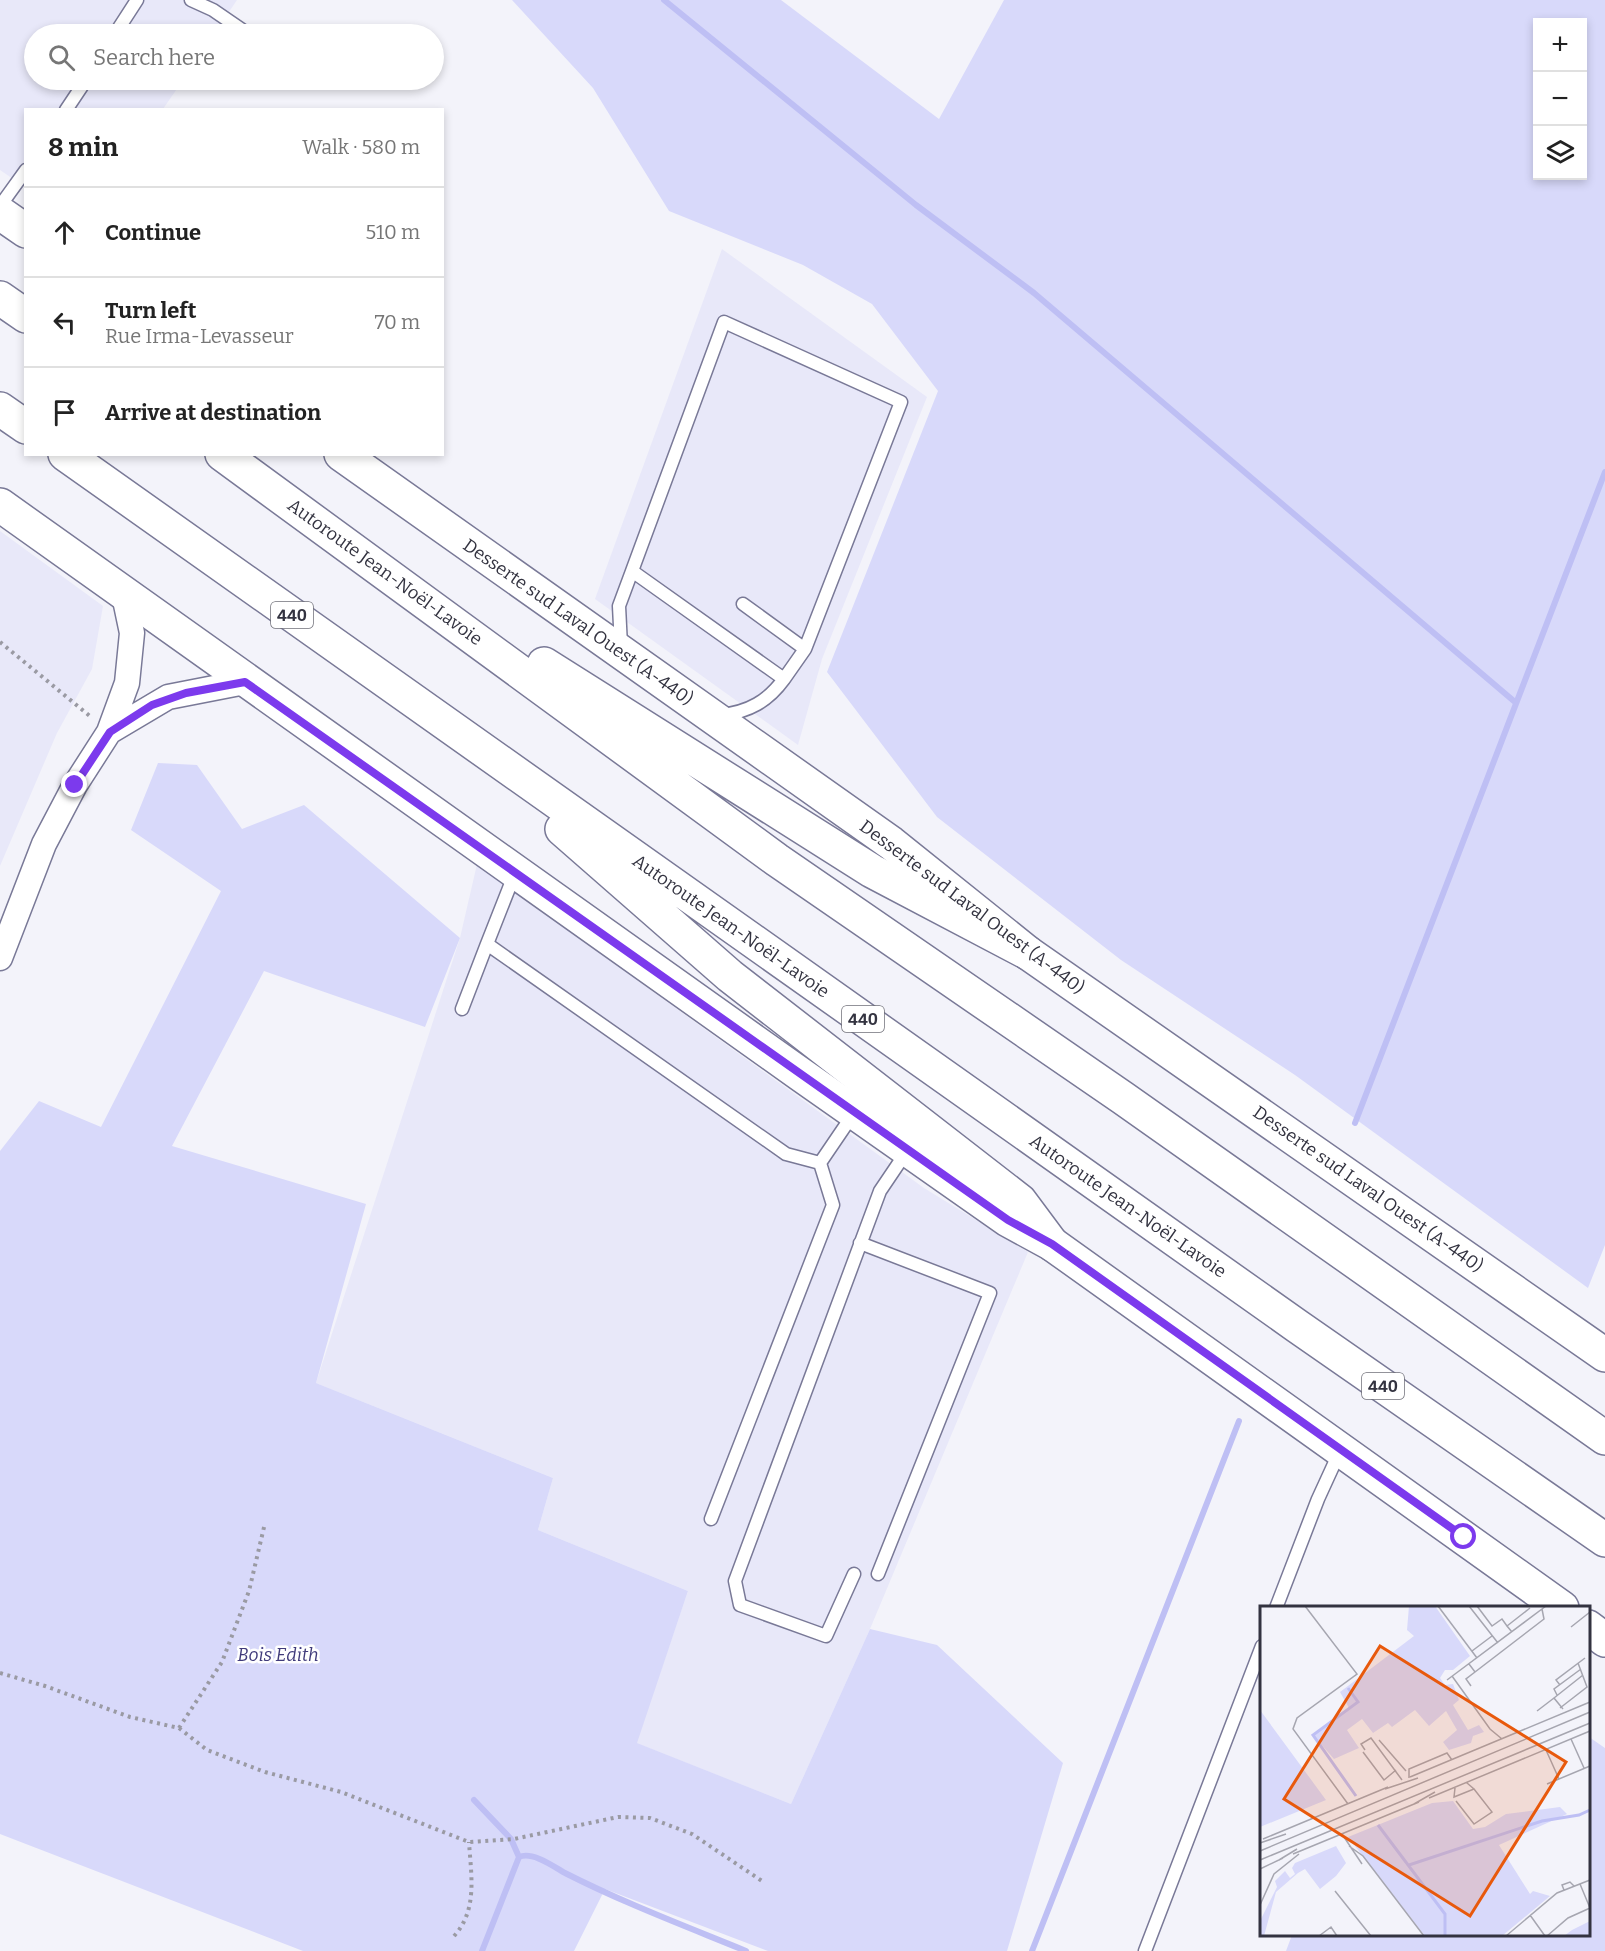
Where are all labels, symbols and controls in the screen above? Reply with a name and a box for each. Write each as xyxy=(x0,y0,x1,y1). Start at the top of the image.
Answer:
map controls xyxy=(1533,18,1587,180)
button: + xyxy=(1533,18,1587,72)
search box xyxy=(24,24,444,90)
icon: search xyxy=(45,41,78,74)
text: Search here xyxy=(93,44,215,71)
button: − xyxy=(1533,72,1587,126)
button: layers xyxy=(1533,126,1587,180)
text: 8 min xyxy=(48,132,118,163)
text: Walk · 580 m xyxy=(302,135,420,159)
icon: ahead xyxy=(48,216,81,249)
text: Continue xyxy=(105,219,201,246)
text: 510 m xyxy=(366,220,420,244)
text: Turn left xyxy=(105,297,197,324)
icon: left xyxy=(48,306,81,339)
text: 70 m xyxy=(374,310,420,334)
text: Rue Irma-Levasseur xyxy=(105,324,294,348)
icon: arrive xyxy=(48,396,81,429)
text: Arrive at destination xyxy=(105,399,321,426)
street label: Autoroute Jean-Noël-Lavoie xyxy=(283,494,487,650)
street label: Desserte sud Laval Ouest (A-440) xyxy=(459,534,697,710)
road number: 440 xyxy=(271,602,313,628)
route end xyxy=(61,771,87,797)
street label: Desserte sud Laval Ouest (A-440) xyxy=(855,815,1089,999)
street label: Autoroute Jean-Noël-Lavoie xyxy=(628,850,834,1002)
road number: 440 xyxy=(842,1006,884,1032)
street label: Desserte sud Laval Ouest (A-440) xyxy=(1249,1101,1487,1277)
street label: Autoroute Jean-Noël-Lavoie xyxy=(1025,1130,1231,1282)
road number: 440 xyxy=(1362,1373,1404,1399)
route start xyxy=(1450,1523,1476,1549)
inset map xyxy=(1260,1606,1590,1936)
park label: Bois Edith xyxy=(237,1644,319,1666)

